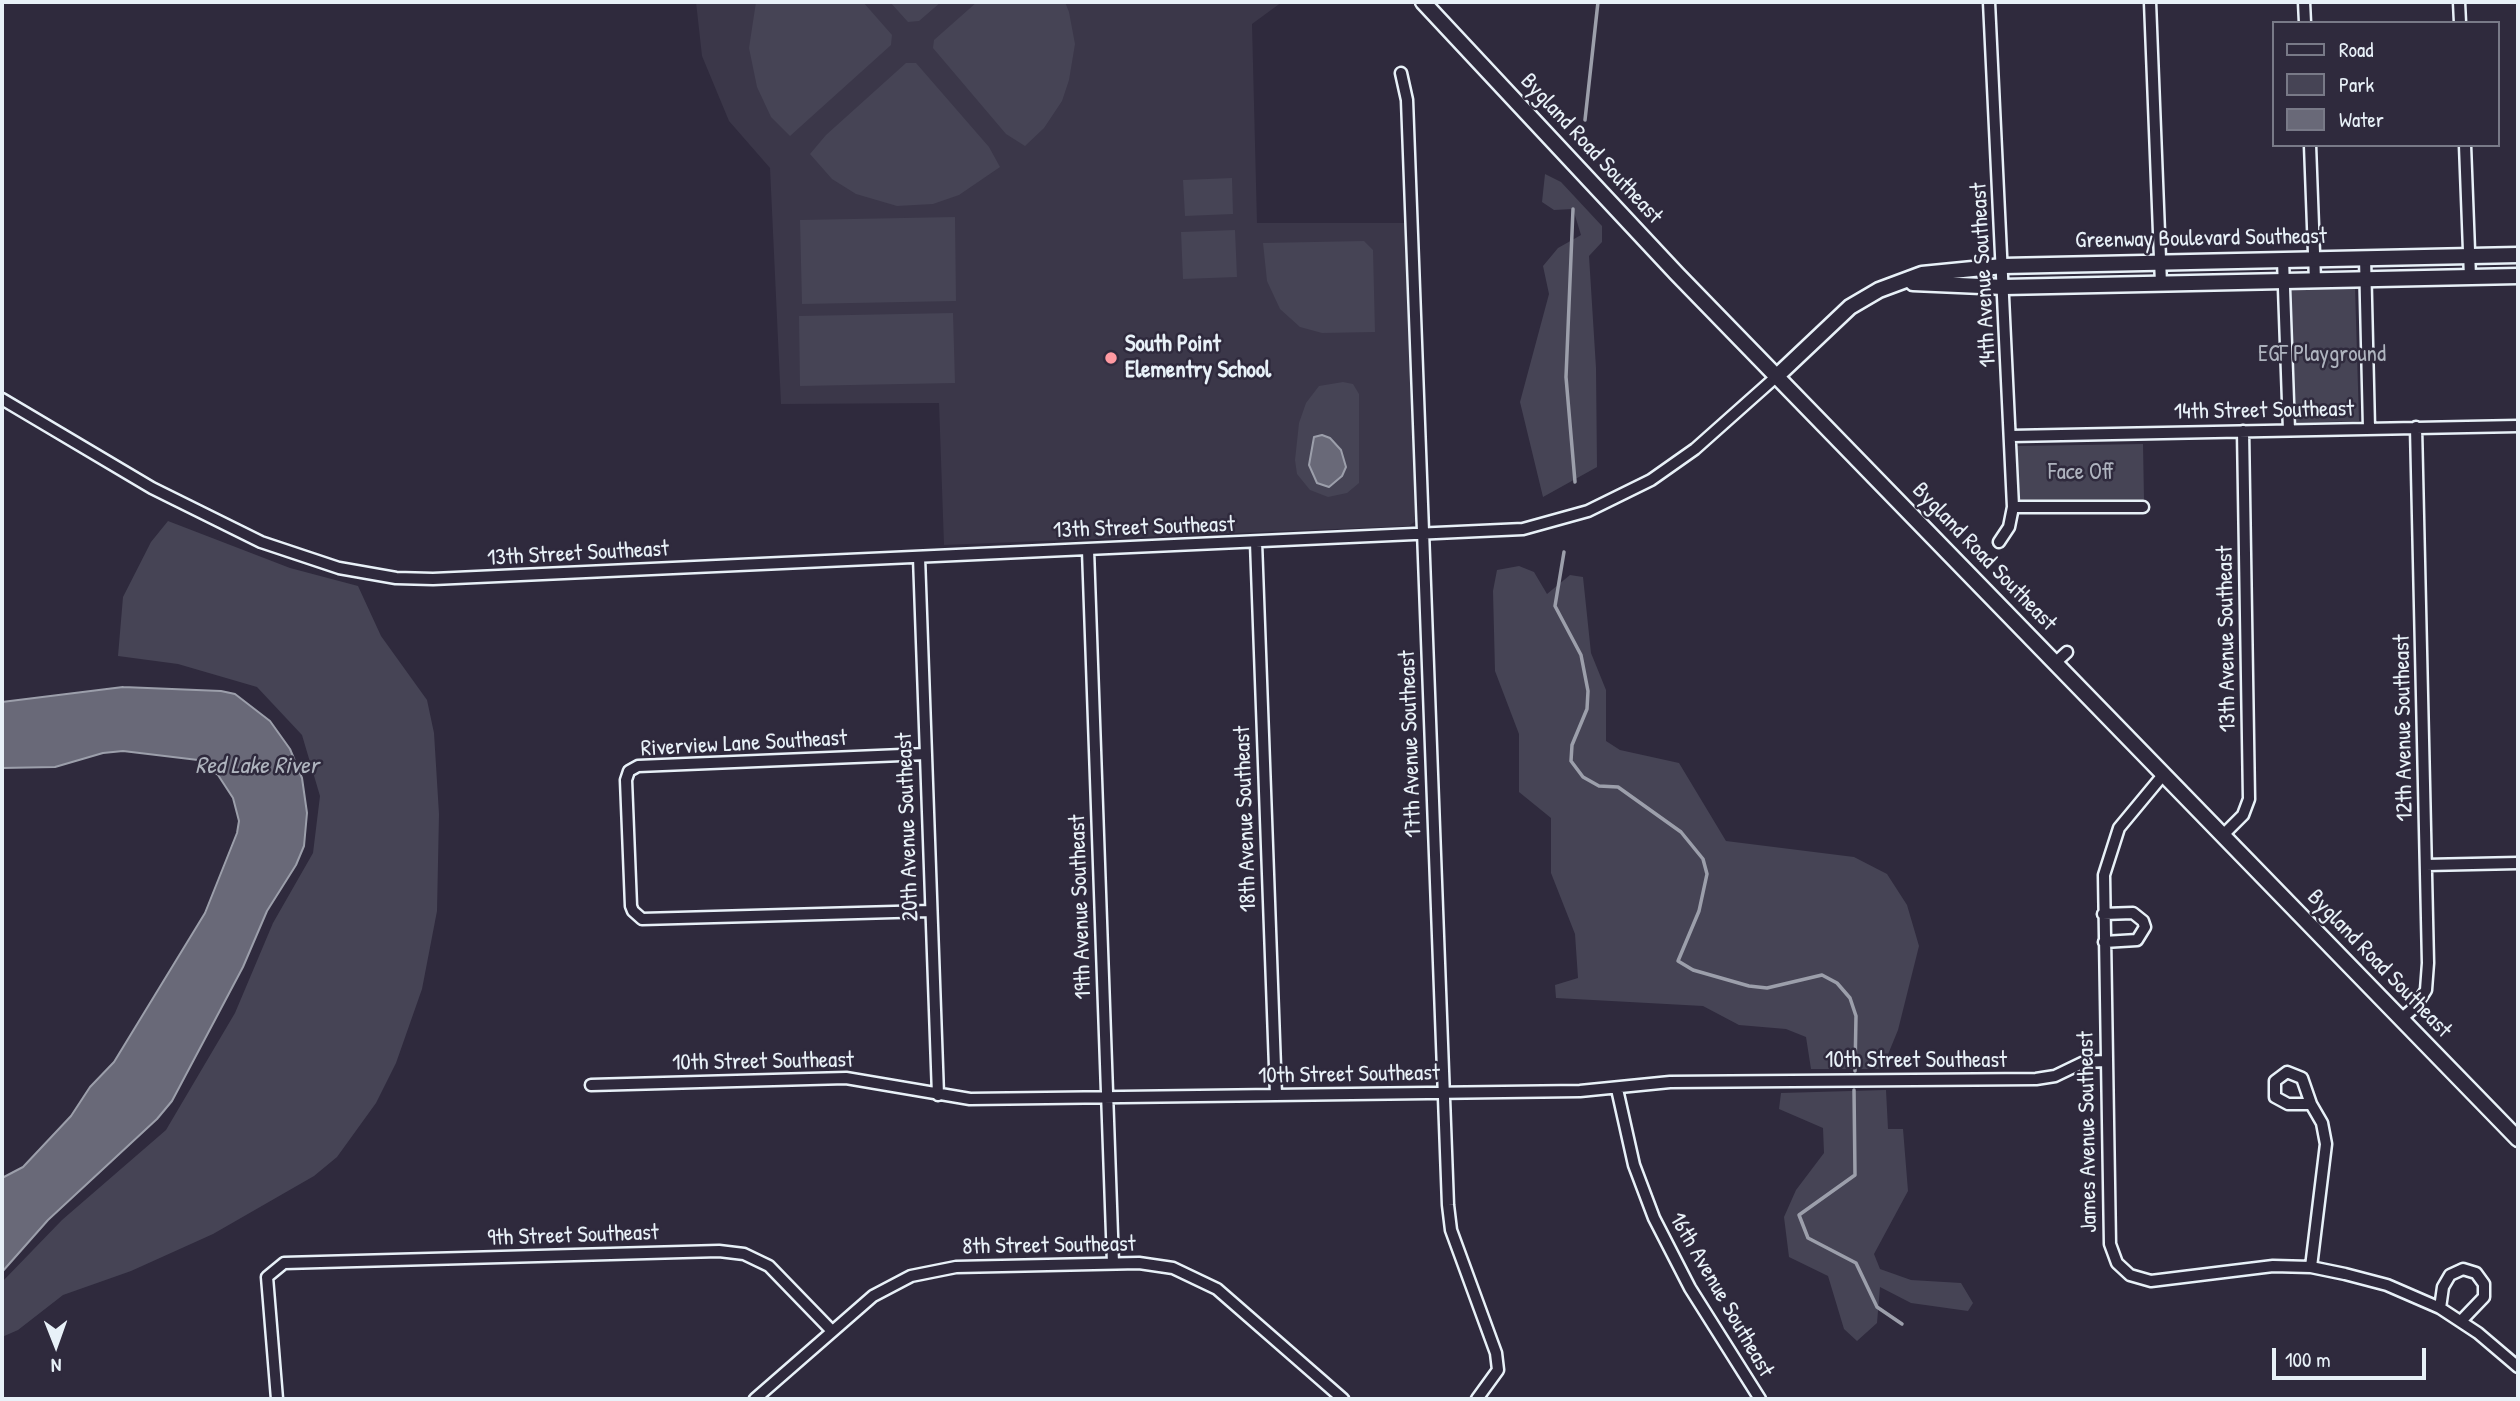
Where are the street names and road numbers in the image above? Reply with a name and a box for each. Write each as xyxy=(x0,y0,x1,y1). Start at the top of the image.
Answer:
street label: Bygland Road Southeast xyxy=(1514,68,1668,230)
street label: 14th Avenue Southeast xyxy=(1965,182,2003,368)
street label: Greenway Boulevard Southeast xyxy=(2075,223,2327,255)
street label: 14th Street Southeast xyxy=(2174,396,2354,426)
street label: Bygland Road Southeast xyxy=(1906,477,2062,637)
street label: 13th Street Southeast xyxy=(1053,511,1235,545)
street label: 13th Street Southeast xyxy=(486,535,670,573)
street label: 13th Avenue Southeast xyxy=(2212,545,2242,733)
street label: 12th Avenue Southeast xyxy=(2389,634,2419,822)
street label: 17th Avenue Southeast xyxy=(1394,650,1428,838)
street label: Riverview Lane Southeast xyxy=(640,725,848,763)
street label: 18th Avenue Southeast xyxy=(1229,725,1263,913)
street label: 20th Avenue Southeast xyxy=(891,732,925,922)
street label: 19th Avenue Southeast xyxy=(1064,814,1098,1000)
street label: Bygland Road Southeast xyxy=(2301,884,2457,1044)
street label: James Avenue Southeast xyxy=(2072,1031,2104,1233)
street label: 10th Street Southeast xyxy=(672,1047,854,1077)
street label: 10th Street Southeast xyxy=(1825,1047,2007,1075)
street label: 10th Street Southeast xyxy=(1258,1060,1440,1090)
street label: 16th Avenue Southeast xyxy=(1663,1208,1779,1382)
street label: 9th Street Southeast xyxy=(487,1219,659,1253)
street label: 8th Street Southeast xyxy=(962,1231,1136,1261)

